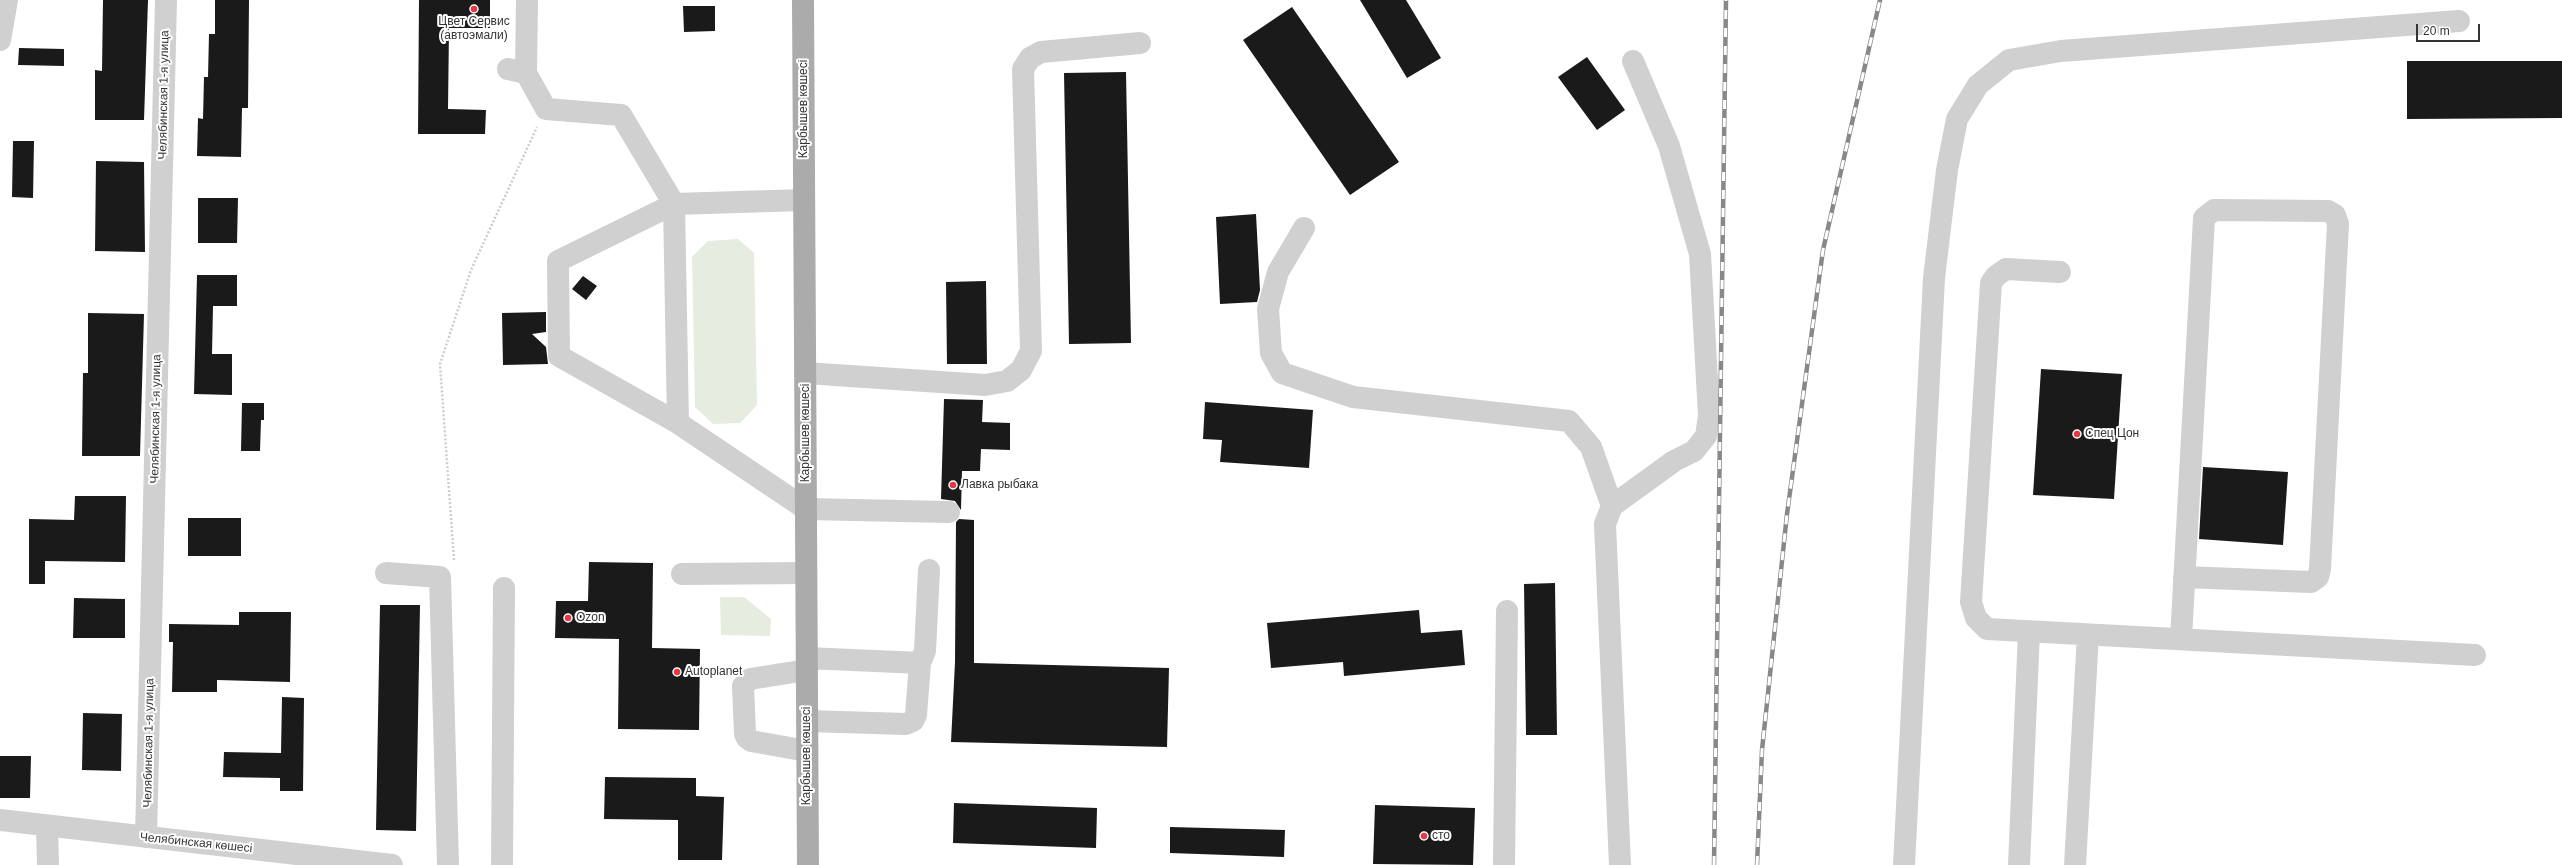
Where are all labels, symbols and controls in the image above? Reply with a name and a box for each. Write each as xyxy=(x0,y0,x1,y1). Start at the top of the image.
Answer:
marker: Цвет Сервис (автоэмали) xyxy=(469,4,479,14)
place label: Цвет Сервис (автоэмали) xyxy=(438,15,510,43)
scale bar xyxy=(2418,16,2482,42)
text: 20 m xyxy=(2423,24,2450,38)
street label: Челябинская 1-я улица xyxy=(156,30,172,160)
street label: Карбышев көшесі xyxy=(797,60,811,158)
street label: Челябинская 1-я улица xyxy=(148,354,164,484)
street label: Карбышев көшесі xyxy=(799,384,813,482)
place label: Спец Цон xyxy=(2085,427,2139,441)
marker: Спец Цон xyxy=(2072,429,2082,439)
place label: Лавка рыбака xyxy=(961,478,1038,492)
marker: Лавка рыбака xyxy=(948,480,958,490)
place label: Ozon xyxy=(576,611,605,625)
marker: Ozon xyxy=(563,613,573,623)
place label: Autoplanet xyxy=(685,665,742,679)
marker: Autoplanet xyxy=(672,667,682,677)
street label: Челябинская 1-я улица xyxy=(141,678,157,808)
street label: Карбышев көшесі xyxy=(800,707,814,805)
place label: сто xyxy=(1432,829,1450,843)
street label: Челябинская көшесі xyxy=(139,830,253,856)
marker: сто xyxy=(1419,831,1429,841)

